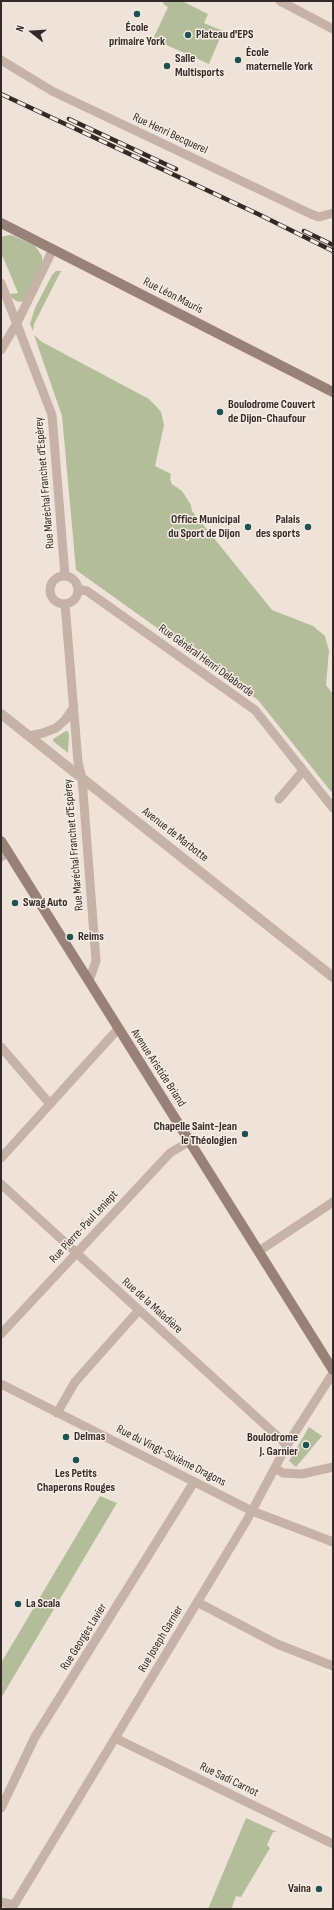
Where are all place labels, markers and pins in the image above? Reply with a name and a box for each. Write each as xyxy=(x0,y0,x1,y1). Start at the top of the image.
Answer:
marker: École primaire York xyxy=(132,9,142,19)
place label: École primaire York xyxy=(109,21,165,49)
place label: Plateau d'EPS xyxy=(196,28,253,42)
marker: Plateau d'EPS xyxy=(183,30,193,40)
place label: École maternelle York xyxy=(246,46,313,74)
place label: Salle Multisports xyxy=(175,52,224,80)
marker: École maternelle York xyxy=(233,55,243,65)
marker: Salle Multisports xyxy=(162,61,172,71)
place label: Boulodrome Couvert de Dijon-Chaufour xyxy=(228,398,315,426)
marker: Boulodrome Couvert de Dijon-Chaufour xyxy=(215,407,225,417)
place label: Office Municipal du Sport de Dijon xyxy=(168,513,240,541)
place label: Palais des sports xyxy=(256,513,300,541)
marker: Office Municipal du Sport de Dijon xyxy=(243,522,253,532)
marker: Palais des sports xyxy=(303,522,313,532)
place label: Swag Auto xyxy=(23,896,67,910)
marker: Swag Auto xyxy=(10,898,20,908)
place label: Reims xyxy=(78,930,104,944)
marker: Reims xyxy=(65,932,75,942)
place label: Chapelle Saint-Jean le Théologien xyxy=(153,1120,237,1148)
marker: Chapelle Saint-Jean le Théologien xyxy=(240,1129,250,1139)
place label: Delmas xyxy=(74,1430,105,1444)
place label: Boulodrome J. Garnier xyxy=(247,1431,298,1459)
marker: Delmas xyxy=(61,1432,71,1442)
marker: Boulodrome J. Garnier xyxy=(301,1440,311,1450)
marker: Les Petits Chaperons Rouges xyxy=(71,1455,81,1465)
place label: Les Petits Chaperons Rouges xyxy=(37,1467,115,1495)
place label: La Scala xyxy=(26,1597,60,1611)
marker: La Scala xyxy=(13,1599,23,1609)
place label: Vaina xyxy=(288,1882,311,1896)
marker: Vaina xyxy=(314,1884,324,1894)

